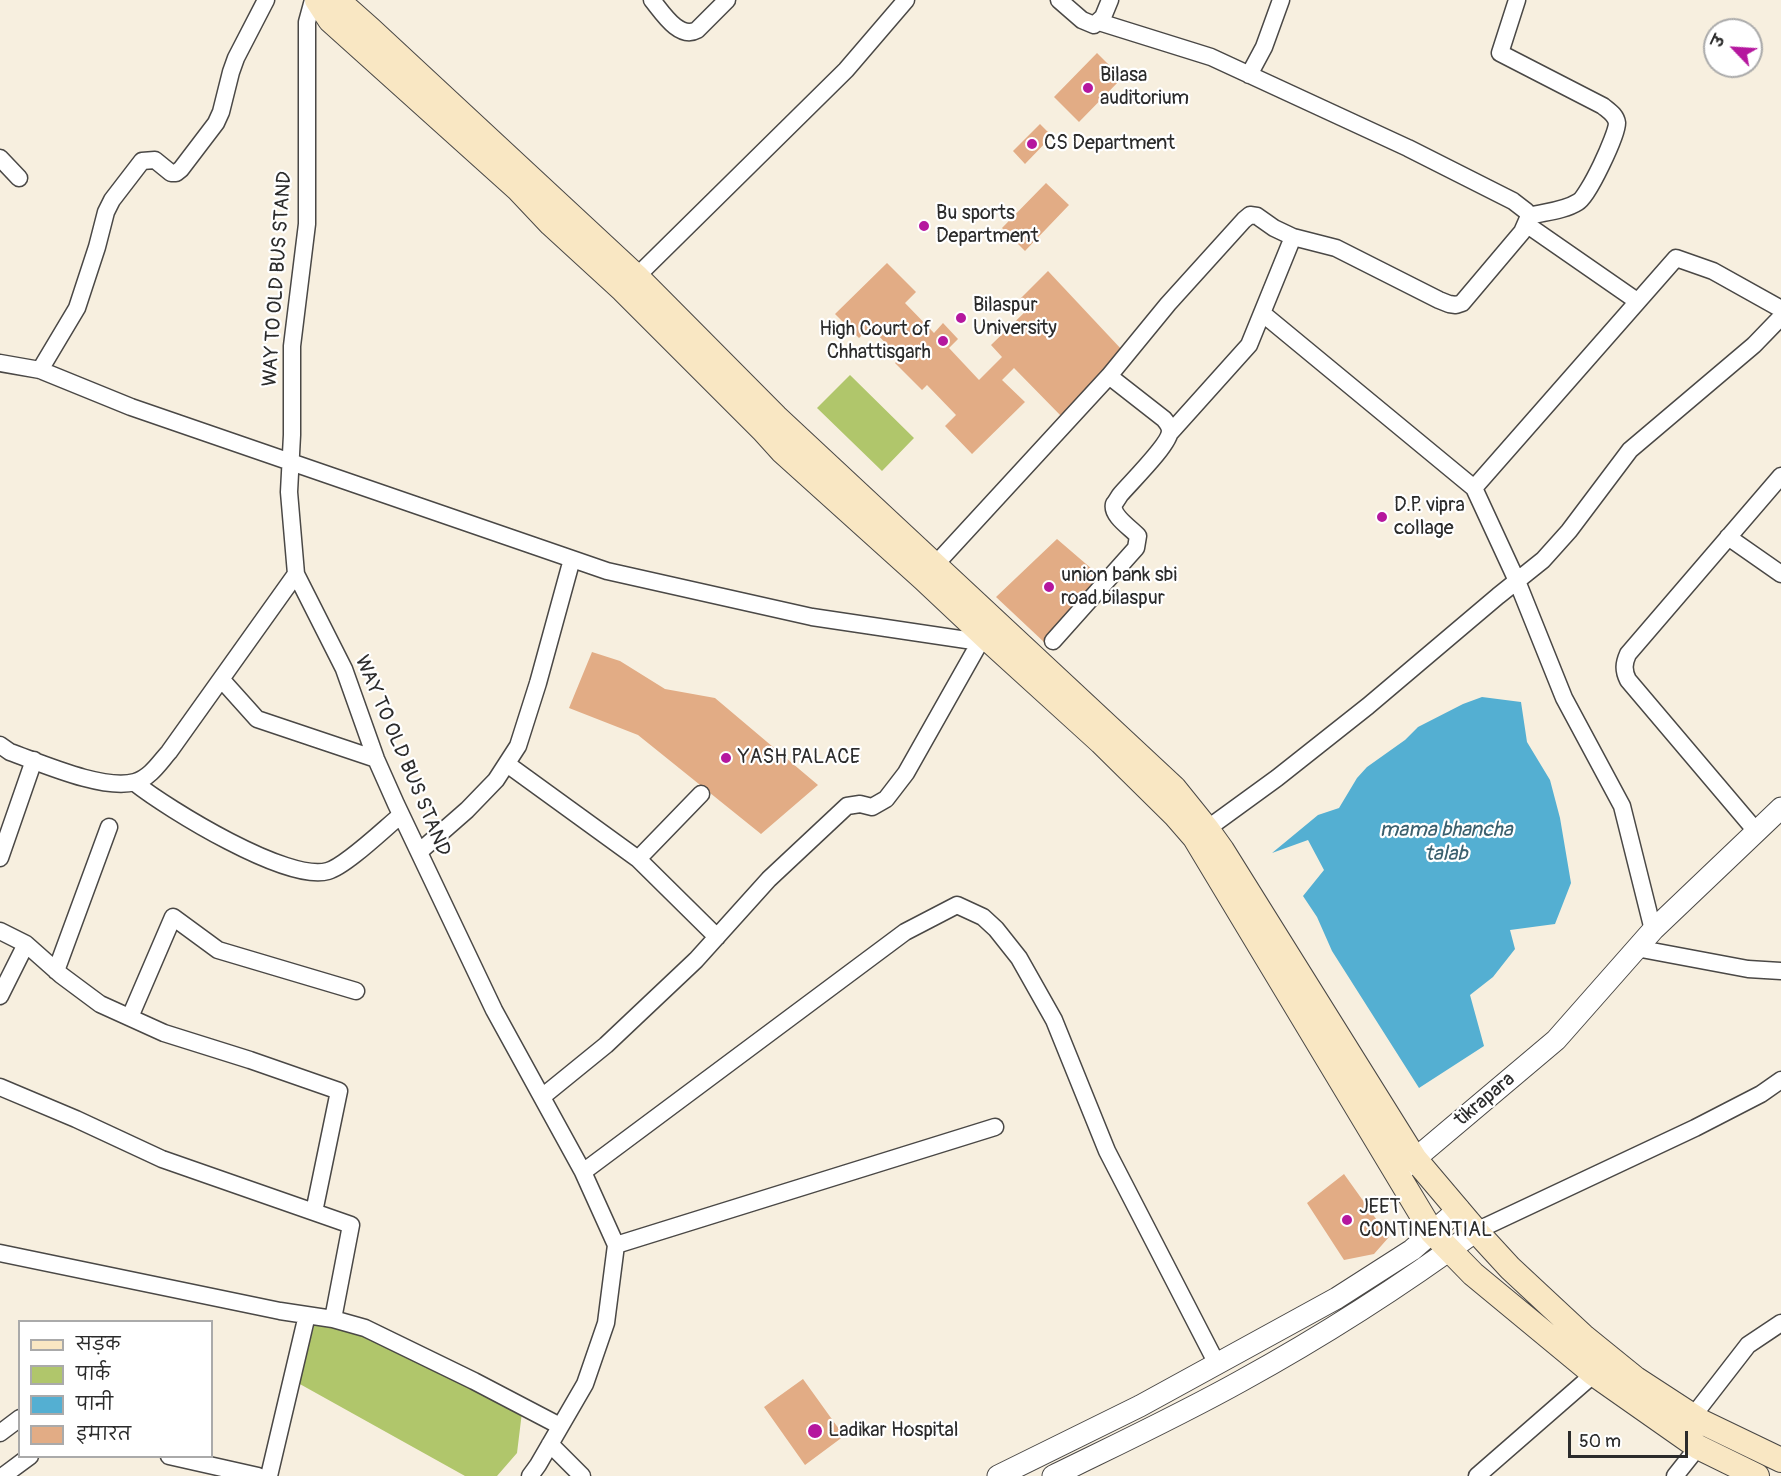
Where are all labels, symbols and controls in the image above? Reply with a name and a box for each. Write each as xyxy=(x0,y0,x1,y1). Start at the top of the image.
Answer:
north arrow xyxy=(1703,18,1763,78)
text: उ xyxy=(1707,32,1730,50)
place label: Bilasa auditorium xyxy=(1100,64,1189,111)
marker: Bilasa auditorium xyxy=(1081,81,1095,95)
place label: CS Department xyxy=(1044,132,1175,156)
marker: CS Department xyxy=(1025,137,1039,151)
street label: WAY TO OLD BUS STAND xyxy=(259,171,297,387)
place label: Bu sports Department xyxy=(936,202,1039,249)
marker: Bu sports Department xyxy=(917,219,931,233)
place label: Bilaspur University xyxy=(973,294,1057,341)
marker: Bilaspur University xyxy=(954,311,968,325)
place label: High Court of Chhattisgarh xyxy=(819,318,931,365)
marker: High Court of Chhattisgarh xyxy=(936,334,950,348)
place label: D.P. vipra collage xyxy=(1394,494,1465,541)
marker: D.P. vipra collage xyxy=(1375,510,1389,524)
place label: union bank sbi road bilaspur xyxy=(1061,564,1177,611)
marker: union bank sbi road bilaspur xyxy=(1042,580,1056,594)
street label: WAY TO OLD BUS STAND xyxy=(349,652,455,860)
place label: YASH PALACE xyxy=(738,746,860,770)
marker: YASH PALACE xyxy=(719,751,733,765)
water label: mama bhancha talab xyxy=(1380,818,1512,868)
street label: tikrapara xyxy=(1450,1068,1520,1132)
place label: JEET CONTINENTIAL xyxy=(1359,1196,1492,1243)
marker: JEET CONTINENTIAL xyxy=(1340,1213,1354,1227)
legend xyxy=(18,1320,213,1458)
text: सड़क xyxy=(76,1333,120,1356)
text: पार्क xyxy=(76,1363,110,1386)
text: पानी xyxy=(76,1393,113,1416)
place label: Ladikar Hospital xyxy=(828,1419,959,1443)
scale bar xyxy=(1571,1419,1691,1457)
marker: Ladikar Hospital xyxy=(806,1422,824,1440)
text: इमारत xyxy=(76,1423,131,1446)
text: 50 m xyxy=(1579,1430,1621,1453)

